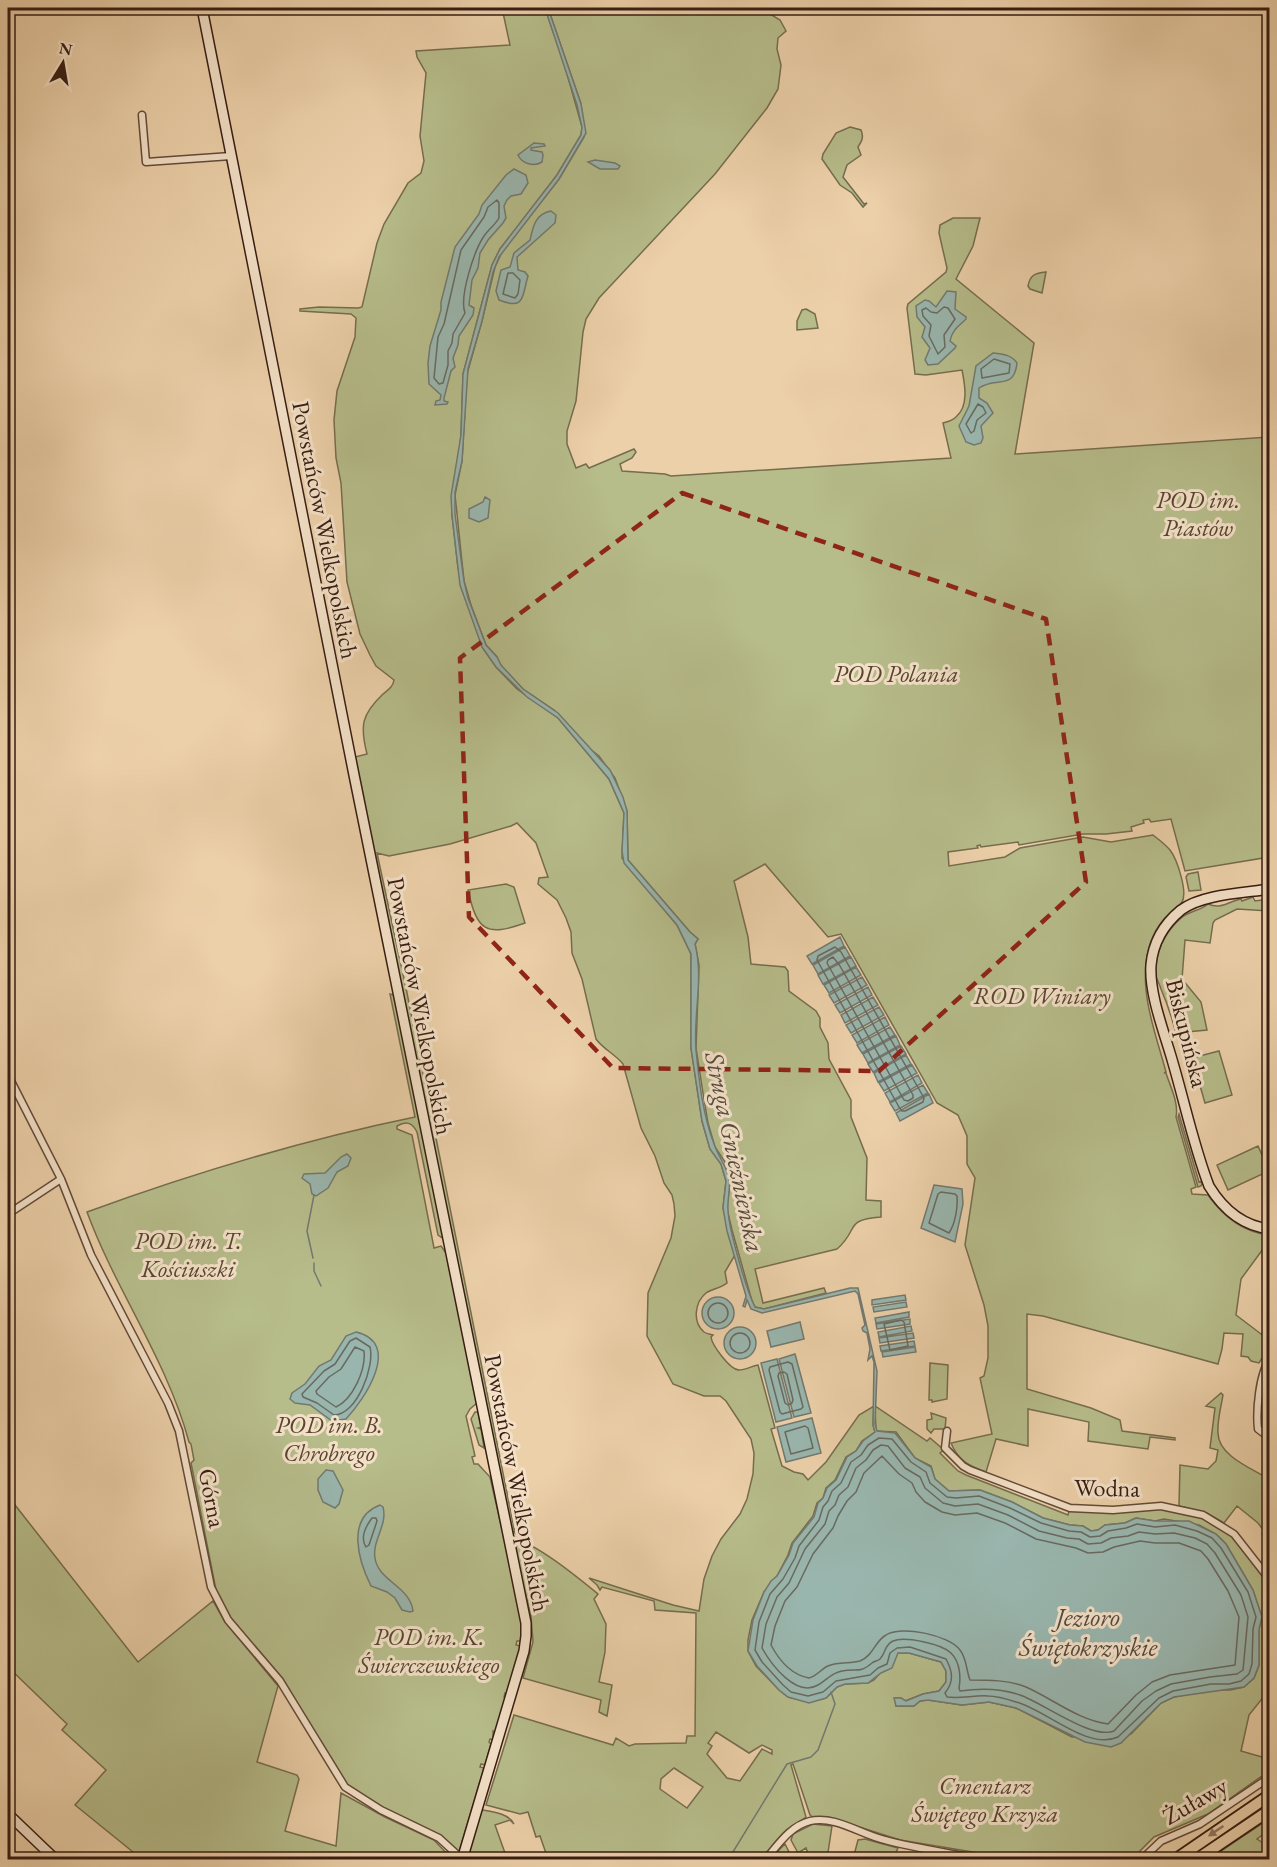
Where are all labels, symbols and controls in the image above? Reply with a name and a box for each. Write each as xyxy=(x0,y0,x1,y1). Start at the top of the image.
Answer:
north arrow xyxy=(33,33,93,93)
text: N xyxy=(57,37,74,60)
street label: Powstańców Wielkopolskich xyxy=(285,398,366,661)
park label: POD im. Piastów xyxy=(1156,484,1240,543)
park label: POD Polania xyxy=(834,658,958,689)
street label: Powstańców Wielkopolskich xyxy=(380,874,461,1137)
street label: Biskupińska xyxy=(1159,975,1216,1091)
park label: ROD Winiary xyxy=(973,980,1111,1011)
water label: Struga Gnieźnieńska xyxy=(697,1048,773,1255)
park label: POD im. T. Kościuszki xyxy=(134,1225,242,1284)
street label: Powstańców Wielkopolskich xyxy=(477,1351,558,1614)
park label: POD im. B. Chrobrego xyxy=(275,1409,383,1468)
street label: Górna xyxy=(192,1466,233,1531)
street label: Wodna xyxy=(1074,1471,1141,1504)
water label: Jezioro Świętokrzyskie xyxy=(1018,1600,1158,1664)
park label: POD im. K. Świerczewskiego xyxy=(357,1621,500,1680)
street label: Żuławy xyxy=(1157,1769,1233,1831)
park label: Cmentarz Świętego Krzyża xyxy=(911,1770,1058,1829)
one-way arrow xyxy=(1208,1826,1225,1837)

